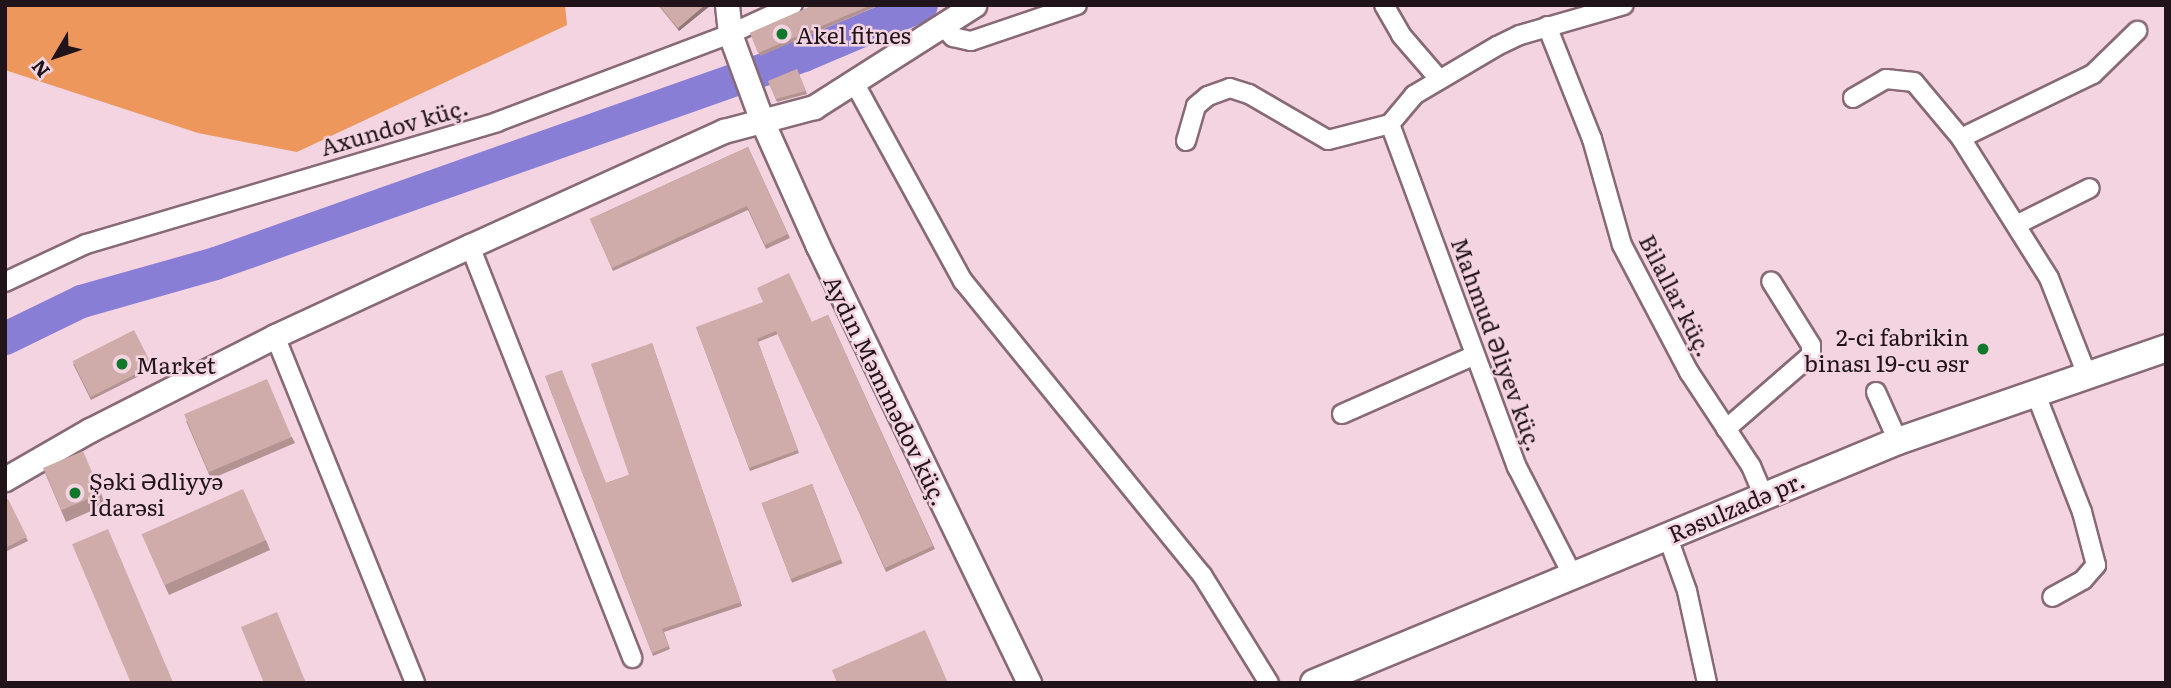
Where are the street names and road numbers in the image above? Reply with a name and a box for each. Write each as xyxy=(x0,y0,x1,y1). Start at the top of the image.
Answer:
street label: Axundov küç. xyxy=(317,92,471,160)
street label: Bilallar küç. xyxy=(1634,229,1720,361)
street label: Mahmud Əliyev küç. xyxy=(1447,233,1549,455)
street label: Aydın Məmmədov küç. xyxy=(819,270,955,510)
street label: Rəsulzadə pr. xyxy=(1664,465,1808,547)

